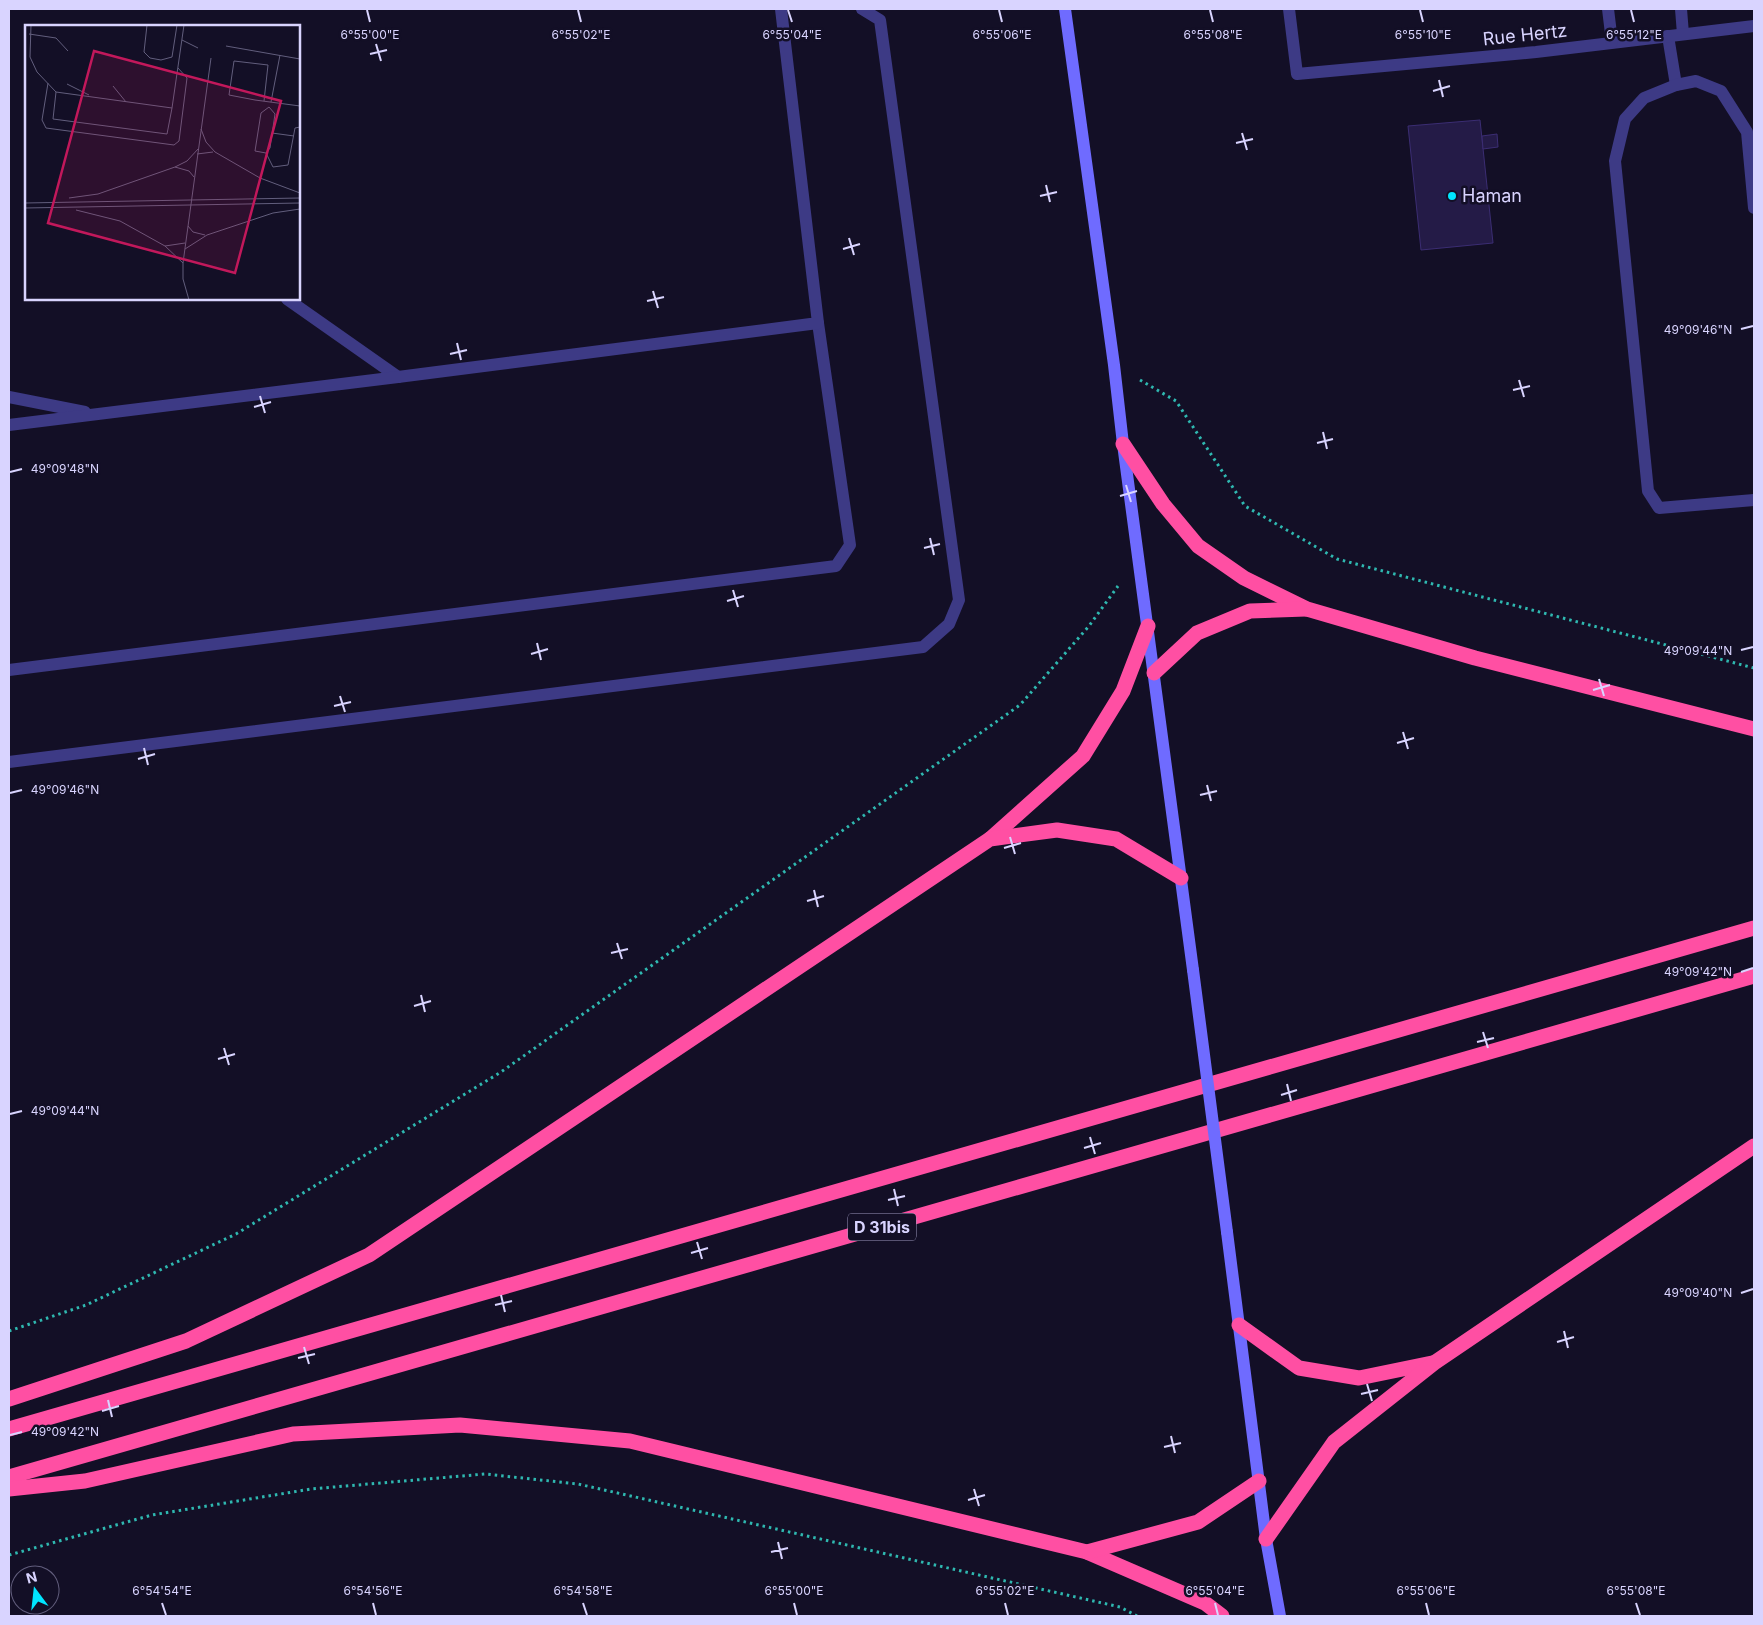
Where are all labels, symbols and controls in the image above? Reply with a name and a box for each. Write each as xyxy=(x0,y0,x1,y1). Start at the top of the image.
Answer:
street label: Rue Hertz xyxy=(1482,20,1568,49)
inset map xyxy=(25,25,300,300)
text: 6°55'00"E xyxy=(340,27,400,42)
text: 6°55'02"E xyxy=(552,27,610,42)
text: 6°55'04"E xyxy=(762,27,822,42)
text: 6°55'06"E xyxy=(973,27,1031,42)
text: 6°55'08"E xyxy=(1184,27,1242,42)
text: 6°55'10"E xyxy=(1395,27,1451,42)
text: 6°55'12"E xyxy=(1606,27,1662,42)
place label: Haman xyxy=(1462,185,1522,206)
marker: Haman xyxy=(1446,190,1458,202)
text: 49°09'46"N xyxy=(1664,322,1732,337)
text: 49°09'48"N xyxy=(31,461,99,476)
text: 49°09'44"N xyxy=(1664,643,1732,658)
text: 49°09'46"N xyxy=(31,782,99,797)
text: 49°09'42"N xyxy=(1664,964,1732,979)
text: 49°09'44"N xyxy=(31,1103,99,1118)
road number: D 31bis xyxy=(848,1214,916,1240)
text: 49°09'40"N xyxy=(1664,1285,1732,1300)
text: 49°09'42"N xyxy=(31,1424,99,1439)
north arrow xyxy=(10,1565,60,1615)
text: N xyxy=(24,1567,39,1587)
text: 6°54'54"E xyxy=(132,1583,192,1598)
text: 6°54'56"E xyxy=(343,1583,403,1598)
text: 6°54'58"E xyxy=(553,1583,613,1598)
text: 6°55'00"E xyxy=(764,1583,824,1598)
text: 6°55'02"E xyxy=(976,1583,1034,1598)
text: 6°55'04"E xyxy=(1185,1583,1245,1598)
text: 6°55'06"E xyxy=(1397,1583,1455,1598)
text: 6°55'08"E xyxy=(1607,1583,1665,1598)

